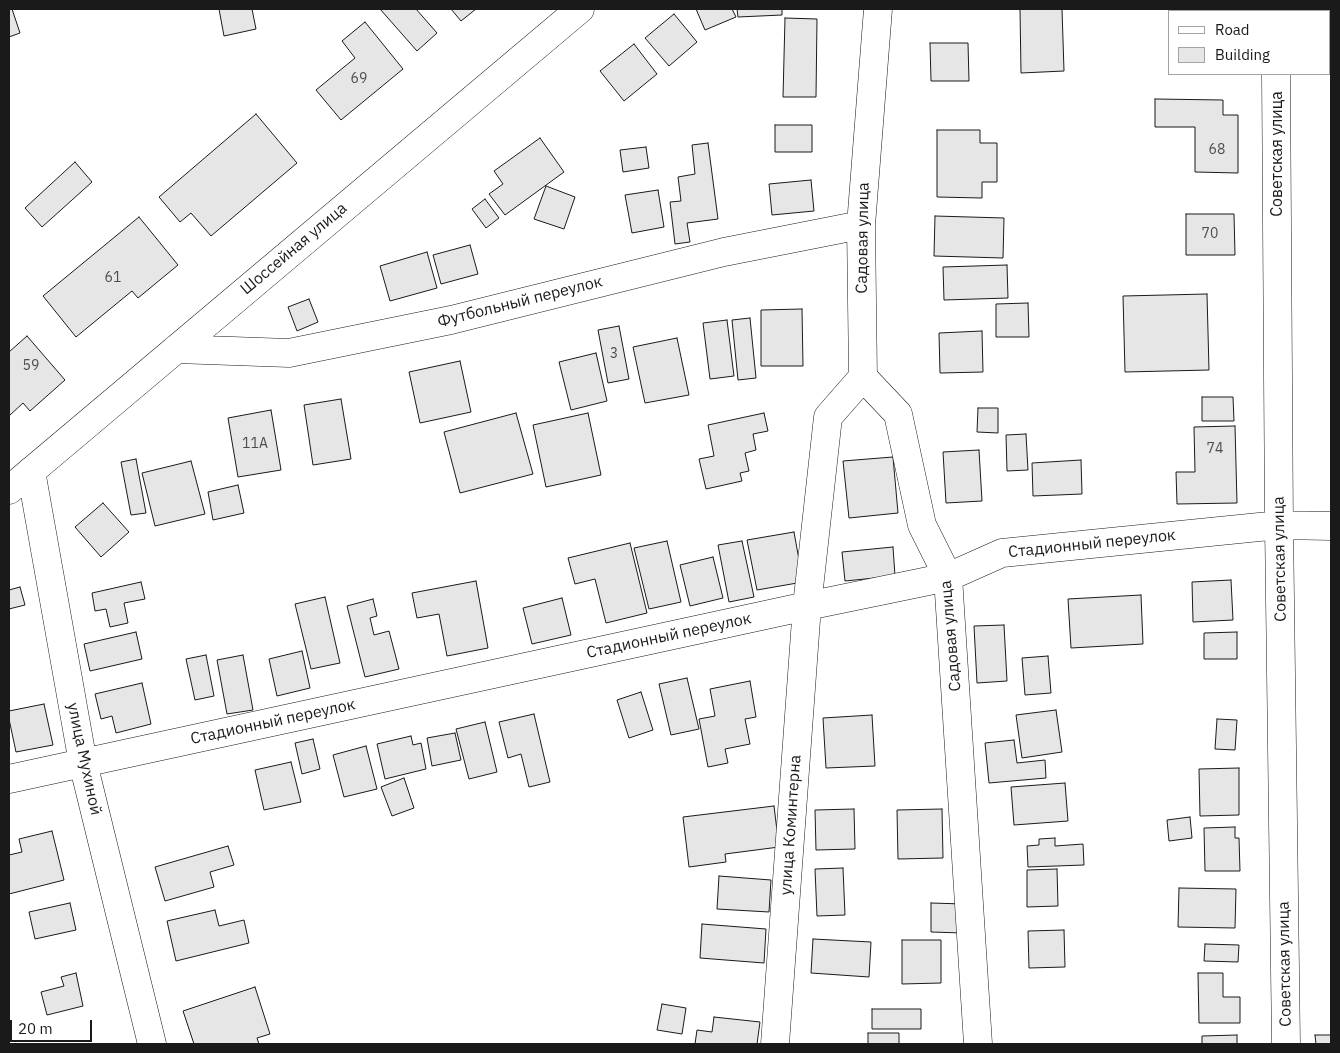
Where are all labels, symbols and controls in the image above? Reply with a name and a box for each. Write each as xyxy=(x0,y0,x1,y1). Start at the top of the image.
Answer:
legend xyxy=(1168,10,1330,75)
text: Road xyxy=(1215,20,1250,39)
text: Building xyxy=(1215,45,1270,64)
house number: 69 xyxy=(351,71,367,87)
street label: Советская улица xyxy=(1267,91,1287,217)
house number: 68 xyxy=(1209,142,1225,158)
street label: Садовая улица xyxy=(852,182,874,294)
street label: Шоссейная улица xyxy=(237,199,351,299)
house number: 70 xyxy=(1202,226,1218,242)
house number: 61 xyxy=(105,270,121,286)
street label: Футбольный переулок xyxy=(436,272,604,332)
house number: 3 xyxy=(610,346,618,362)
house number: 59 xyxy=(23,358,39,374)
house number: 11А xyxy=(242,436,268,452)
house number: 74 xyxy=(1207,441,1223,457)
street label: Советская улица xyxy=(1269,496,1291,622)
street label: Стадионный переулок xyxy=(1007,526,1177,562)
street label: Садовая улица xyxy=(937,580,965,692)
street label: Стадионный переулок xyxy=(585,609,753,663)
street label: Стадионный переулок xyxy=(189,695,357,749)
street label: улица Мухиной xyxy=(63,701,105,817)
street label: улица Коминтерна xyxy=(777,754,805,896)
street label: Советская улица xyxy=(1274,901,1296,1027)
scale bar xyxy=(12,1010,95,1042)
text: 20 m xyxy=(18,1019,53,1038)

